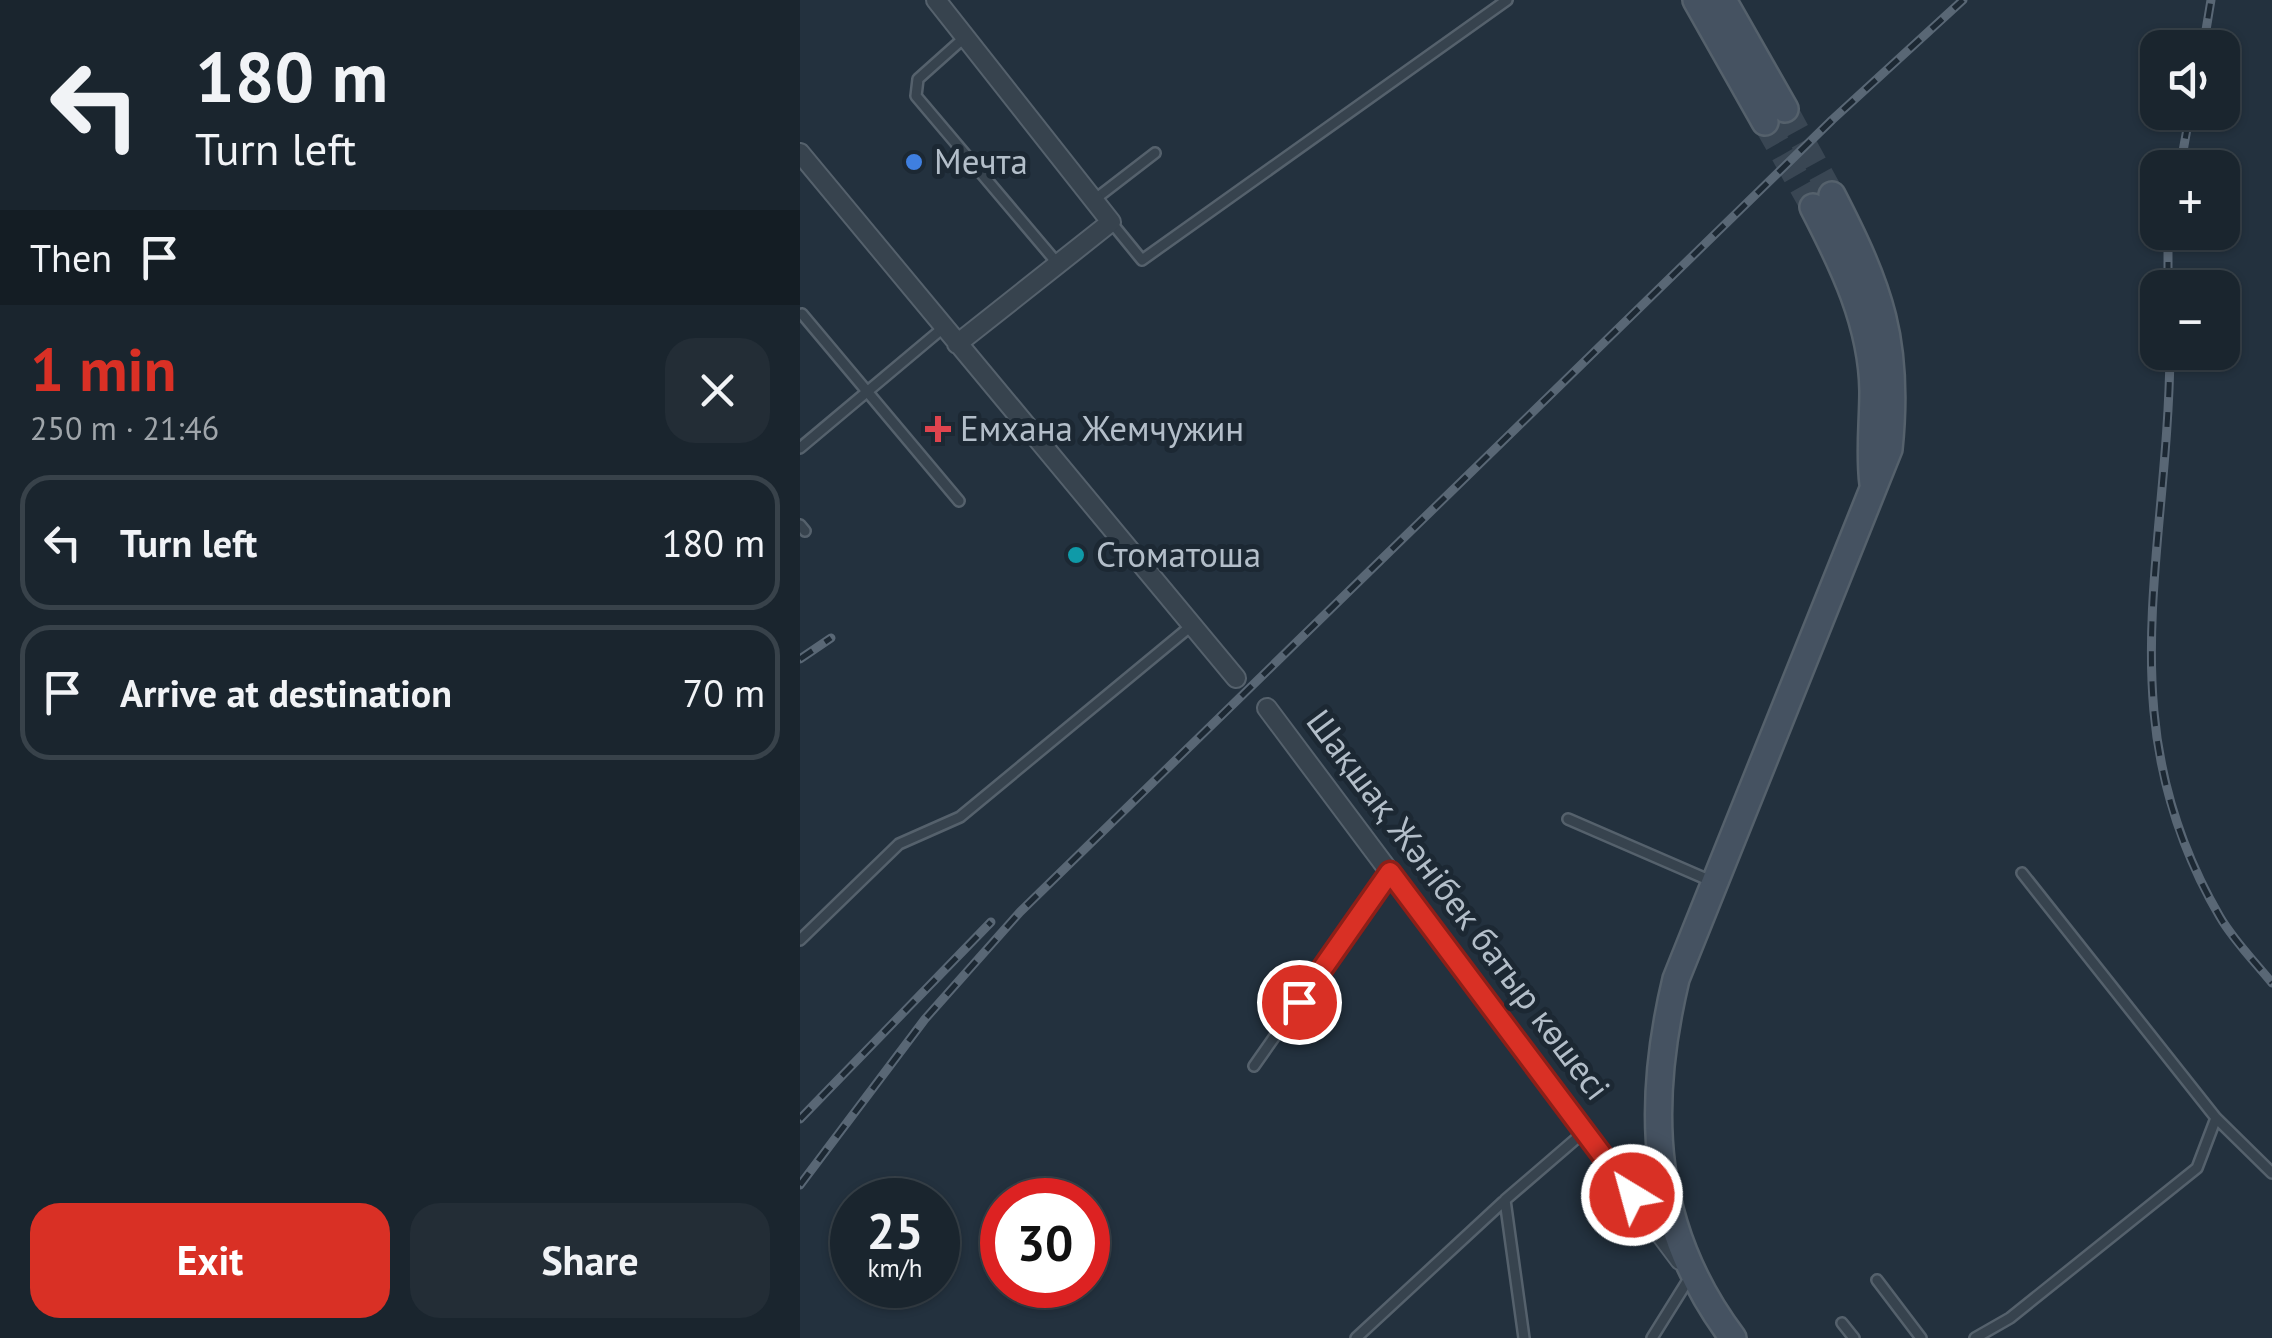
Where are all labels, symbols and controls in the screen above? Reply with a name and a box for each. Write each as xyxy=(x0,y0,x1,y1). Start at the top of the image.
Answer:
map controls xyxy=(2140,30,2240,370)
button: sound xyxy=(2140,30,2240,130)
text: 180 m xyxy=(195,31,388,121)
icon: left xyxy=(30,40,160,170)
text: Turn left xyxy=(195,119,356,177)
place label: Мечта xyxy=(934,138,1028,184)
button: + xyxy=(2140,150,2240,250)
marker: Мечта xyxy=(903,151,925,173)
icon: arrive xyxy=(132,230,187,285)
text: Then xyxy=(30,233,112,282)
button: − xyxy=(2140,270,2240,370)
text: 1 min xyxy=(30,330,176,408)
button: close xyxy=(665,338,770,443)
place label: Емхана Жемчужин xyxy=(960,405,1244,451)
text: 250 m · 21:46 xyxy=(30,407,219,449)
marker: Емхана Жемчужин xyxy=(925,416,951,442)
icon: left xyxy=(35,515,90,570)
text: Turn left xyxy=(120,518,257,567)
text: 180 m xyxy=(662,518,765,567)
place label: Стоматоша xyxy=(1096,531,1261,577)
marker: Стоматоша xyxy=(1065,544,1087,566)
icon: arrive xyxy=(35,665,90,720)
text: Arrive at destination xyxy=(120,668,452,717)
text: 70 m xyxy=(683,668,765,717)
street label: Шақшақ Жәнібек батыр көшесі xyxy=(1297,700,1621,1109)
pin xyxy=(1257,960,1342,1045)
icon: arrive xyxy=(1272,975,1327,1030)
position arrow xyxy=(1580,1143,1684,1247)
speed limit sign: 30 xyxy=(980,1178,1110,1308)
text: 25 xyxy=(867,1198,923,1263)
button: Exit xyxy=(30,1203,390,1318)
button: Share xyxy=(410,1203,770,1318)
text: km/h xyxy=(868,1252,922,1284)

